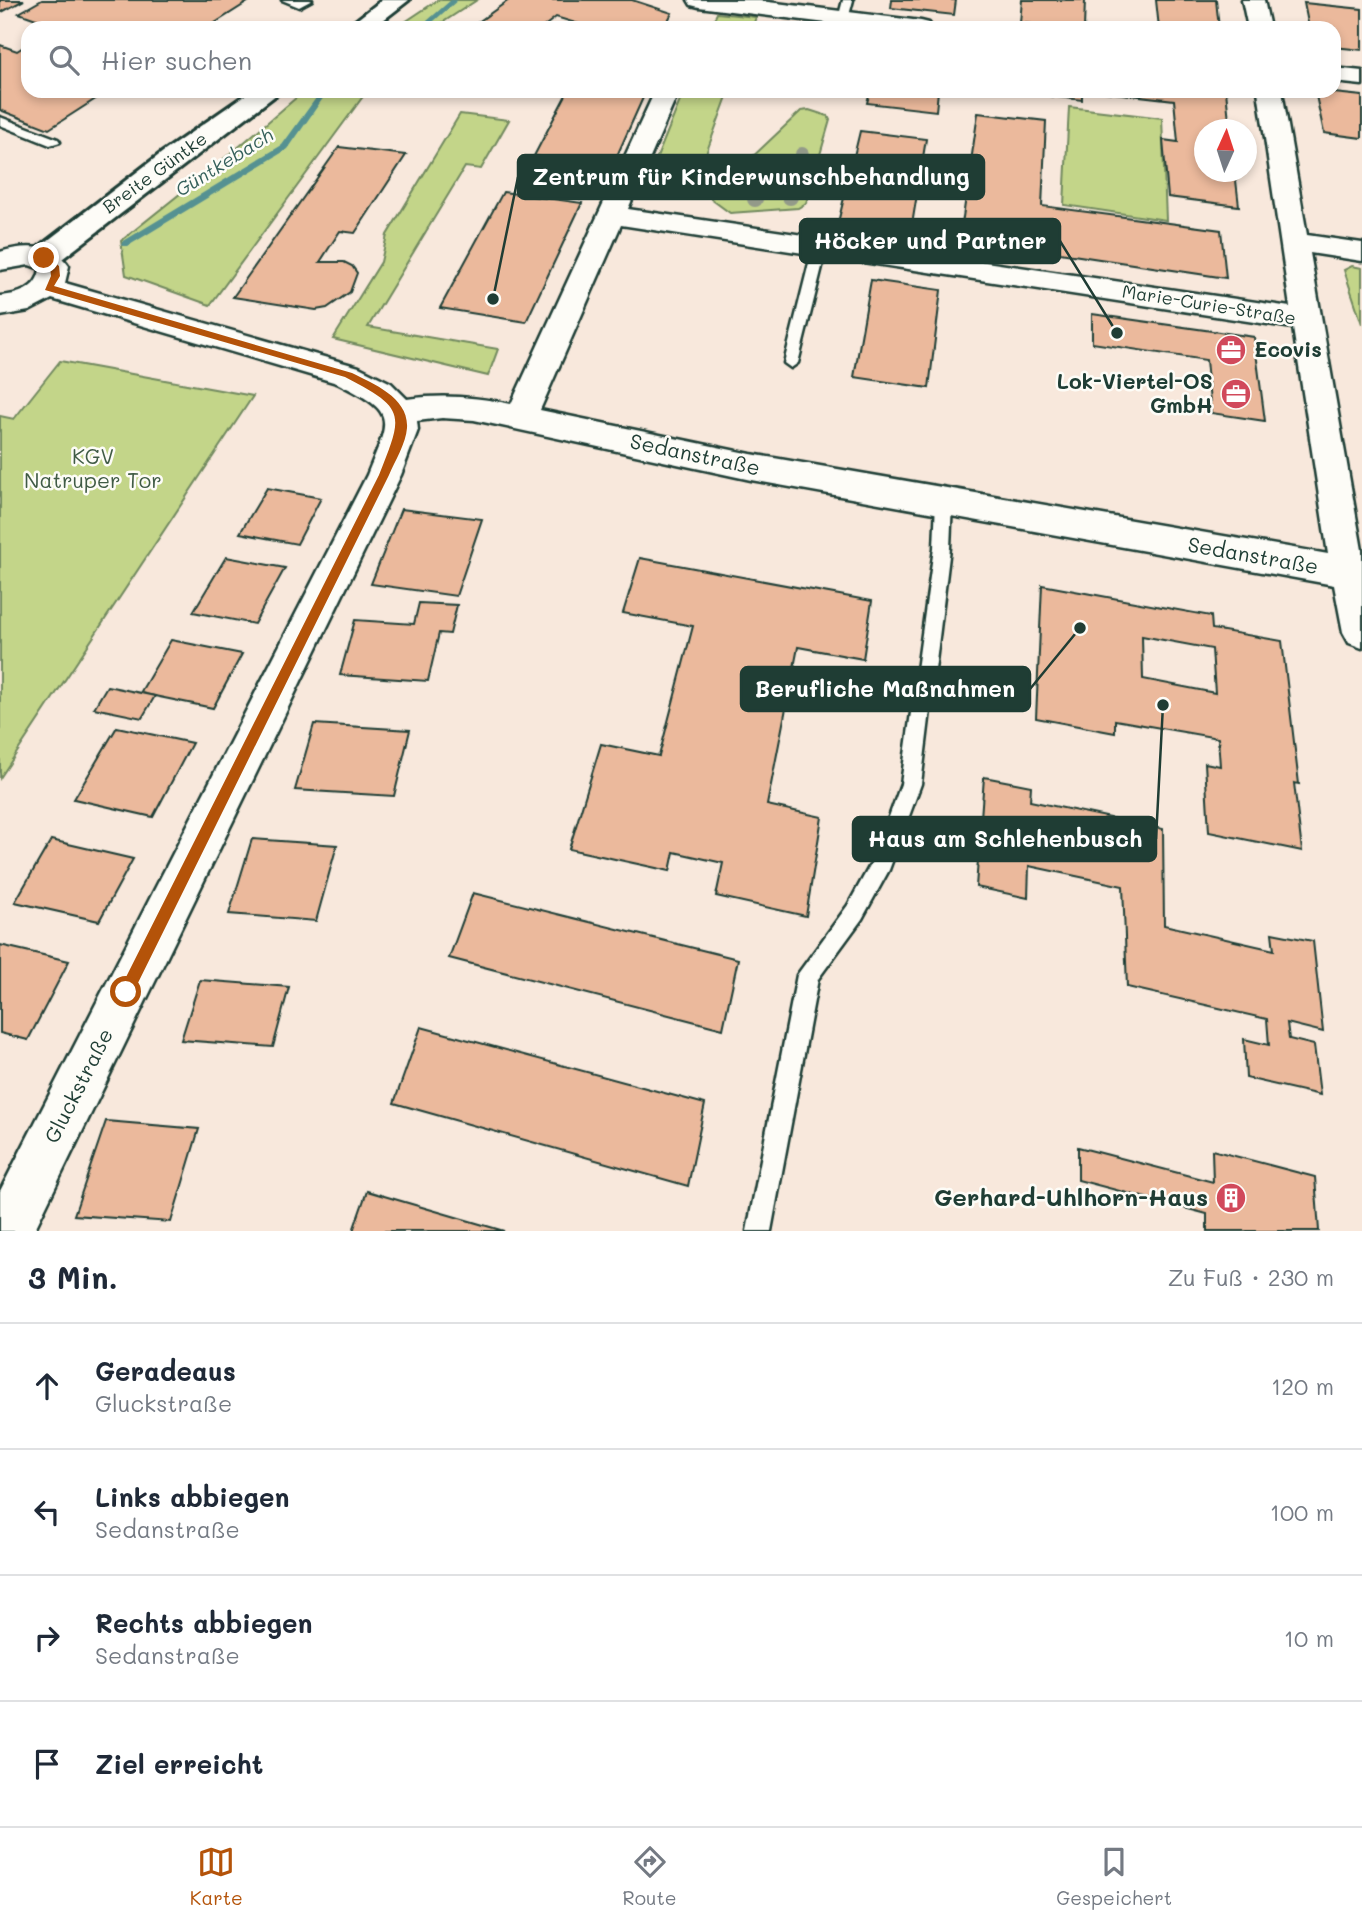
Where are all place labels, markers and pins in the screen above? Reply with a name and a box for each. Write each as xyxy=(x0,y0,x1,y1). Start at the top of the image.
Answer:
callout: Zentrum für Kinderwunschbehandlung xyxy=(518,155,984,199)
callout: Höcker und Partner xyxy=(800,219,1060,263)
office icon: Ecovis xyxy=(1214,333,1248,367)
place label: Ecovis xyxy=(1254,335,1322,362)
place label: Lok-Viertel-OS GmbH xyxy=(1057,367,1213,418)
office icon: Lok-Viertel-OS GmbH xyxy=(1219,377,1253,411)
callout: Berufliche Maßnahmen xyxy=(741,667,1030,711)
callout: Haus am Schlehenbusch xyxy=(853,817,1156,861)
place label: Gerhard-Uhlhorn-Haus xyxy=(934,1181,1208,1212)
building icon: Gerhard-Uhlhorn-Haus xyxy=(1214,1181,1248,1215)

